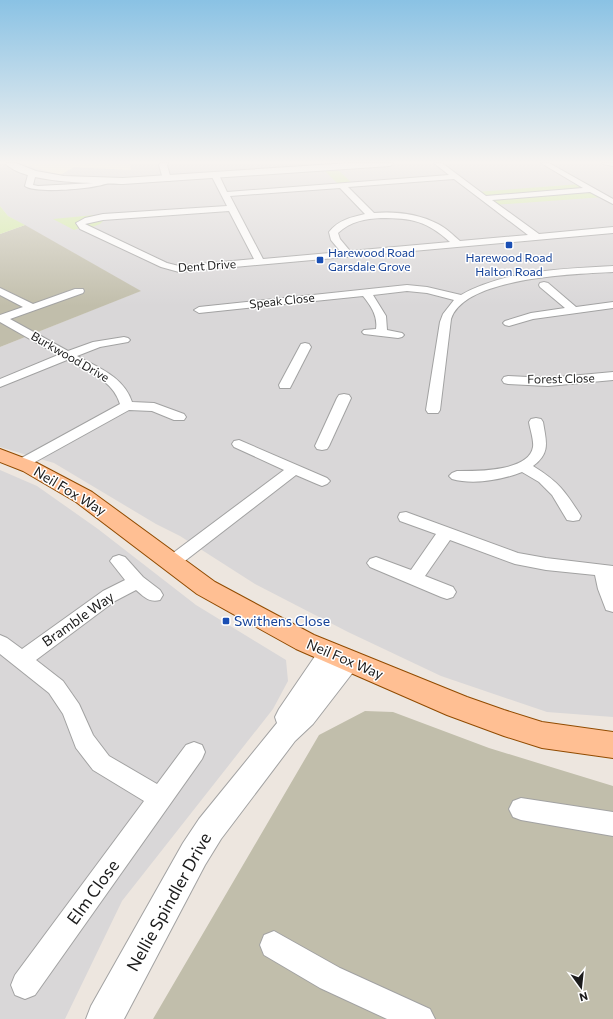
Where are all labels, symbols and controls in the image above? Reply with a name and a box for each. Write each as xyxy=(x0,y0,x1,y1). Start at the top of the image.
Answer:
marker: Harewood Road Halton Road xyxy=(504,240,514,250)
place label: Harewood Road Garsdale Grove xyxy=(328,245,415,273)
place label: Harewood Road Halton Road xyxy=(465,250,553,278)
marker: Harewood Road Garsdale Grove xyxy=(315,255,325,265)
street label: Dent Drive xyxy=(177,256,236,274)
street label: Speak Close xyxy=(249,290,315,310)
street label: Burkwood Drive xyxy=(29,328,112,384)
street label: Forest Close xyxy=(527,370,595,386)
street label: Neil Fox Way xyxy=(31,462,110,519)
street label: Bramble Way xyxy=(38,588,117,650)
place label: Swithens Close xyxy=(234,612,330,629)
marker: Swithens Close xyxy=(221,616,231,626)
street label: Neil Fox Way xyxy=(304,635,386,682)
street label: Nellie Spindler Drive xyxy=(122,829,215,975)
street label: Elm Close xyxy=(62,855,123,928)
north arrow xyxy=(561,967,601,1007)
text: N xyxy=(578,990,589,1004)

